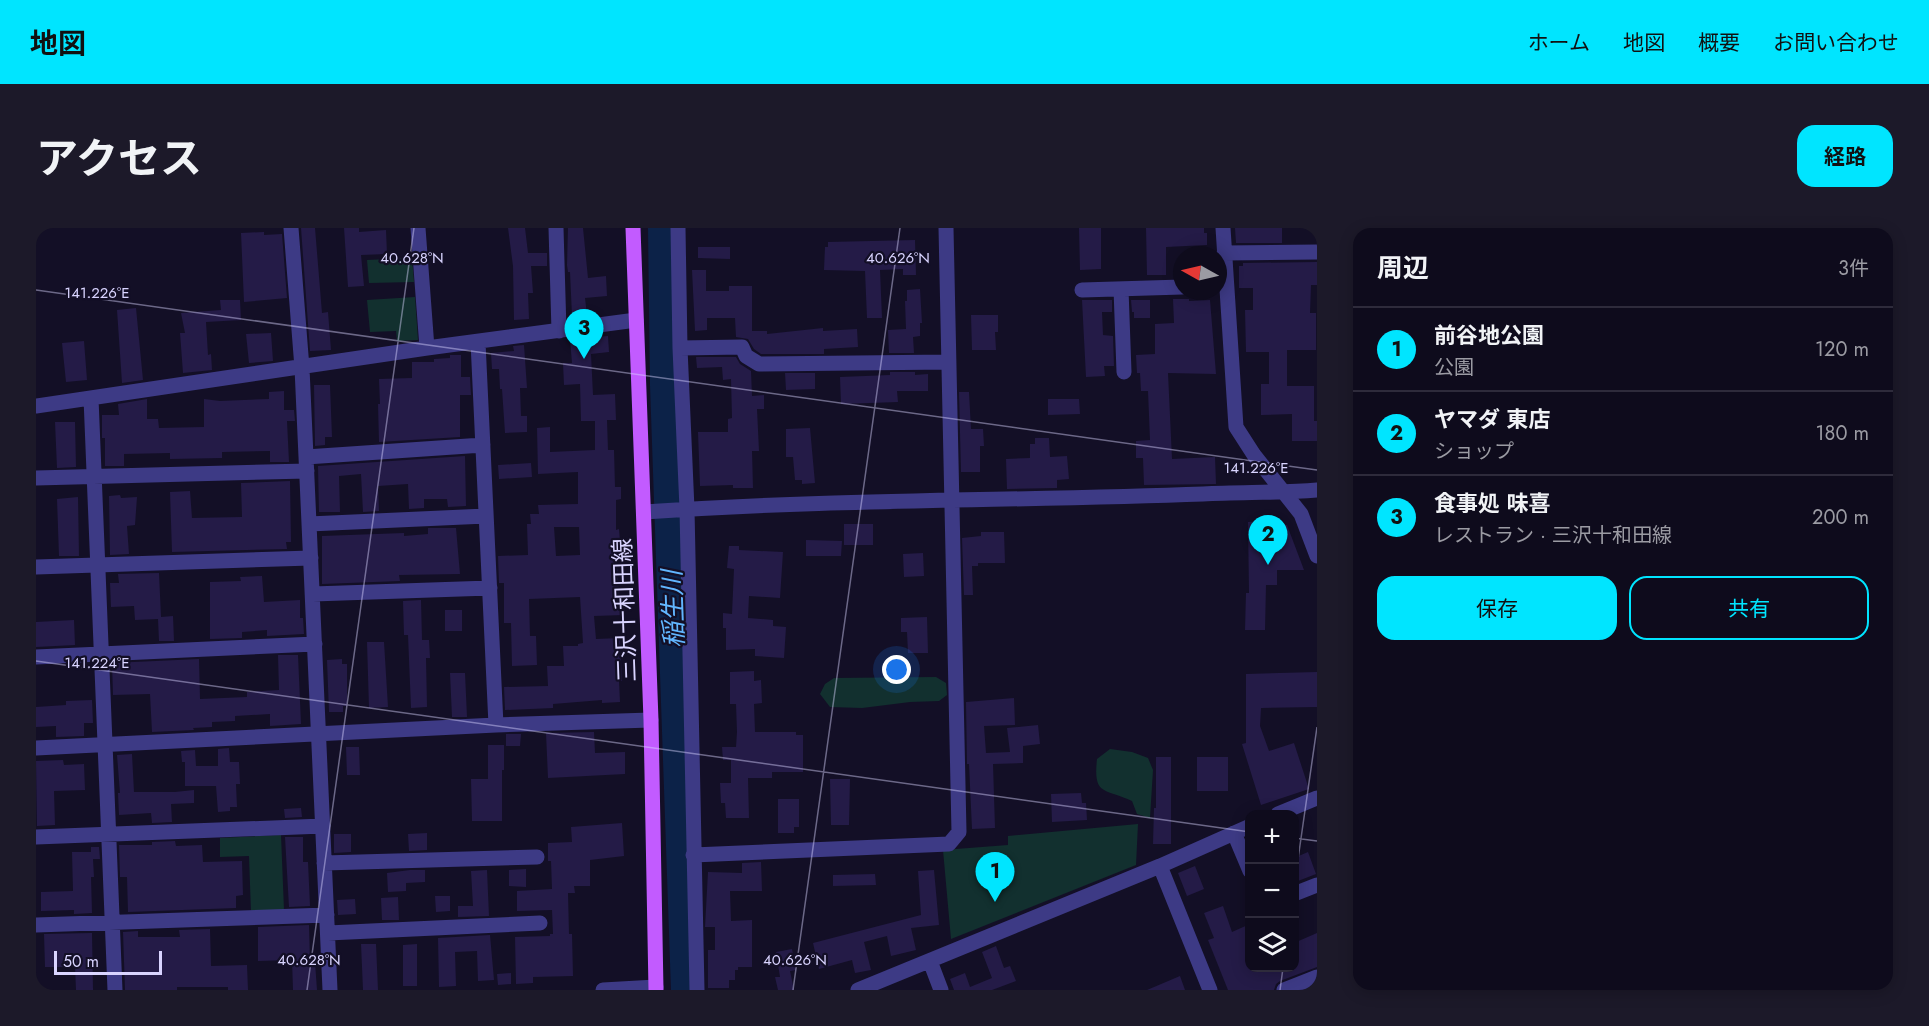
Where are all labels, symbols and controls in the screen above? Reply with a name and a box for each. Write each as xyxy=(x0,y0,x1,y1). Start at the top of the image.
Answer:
text: 地図 xyxy=(30,23,86,64)
text: ホーム xyxy=(1528,28,1590,58)
text: 地図 xyxy=(1623,28,1665,58)
text: 概要 xyxy=(1698,28,1740,58)
text: お問い合わせ xyxy=(1773,28,1899,58)
button: 経路 xyxy=(1797,125,1893,187)
text: アクセス xyxy=(36,128,202,189)
north arrow xyxy=(1173,246,1227,300)
text: 40.628°N xyxy=(380,247,444,269)
text: 40.626°N xyxy=(866,247,930,269)
text: 周辺 xyxy=(1377,249,1429,287)
text: 3件 xyxy=(1838,254,1869,283)
text: 141.226°E xyxy=(65,282,129,304)
pin: 3 xyxy=(564,310,604,359)
text: 前谷地公園 xyxy=(1434,319,1544,351)
text: 1 xyxy=(1391,335,1402,364)
text: 120 m xyxy=(1815,335,1869,364)
text: 公園 xyxy=(1434,353,1474,382)
text: ヤマダ 東店 xyxy=(1434,403,1551,435)
text: 2 xyxy=(1390,419,1403,448)
text: 180 m xyxy=(1815,419,1869,448)
text: ショップ xyxy=(1434,437,1514,466)
text: 141.226°E xyxy=(1224,457,1288,479)
text: 食事処 味喜 xyxy=(1434,487,1551,519)
text: 3 xyxy=(1390,503,1403,532)
text: 200 m xyxy=(1812,503,1869,532)
pin: 2 xyxy=(1248,516,1288,565)
text: レストラン · 三沢十和田線 xyxy=(1434,521,1672,550)
street label: 三沢十和田線 xyxy=(604,537,645,683)
water label: 稲生川 xyxy=(653,566,693,649)
button: 保存 xyxy=(1377,576,1617,640)
button: 共有 xyxy=(1629,576,1869,640)
text: 141.224°E xyxy=(65,652,129,674)
your location xyxy=(882,655,911,684)
map controls xyxy=(1245,810,1299,972)
button: + xyxy=(1245,810,1299,864)
pin: 1 xyxy=(976,852,1014,902)
button: − xyxy=(1245,864,1299,918)
button: layers xyxy=(1245,918,1299,972)
scale bar xyxy=(54,948,162,976)
text: 40.628°N xyxy=(277,949,341,971)
text: 40.626°N xyxy=(763,949,827,971)
text: 50 m xyxy=(63,950,99,973)

